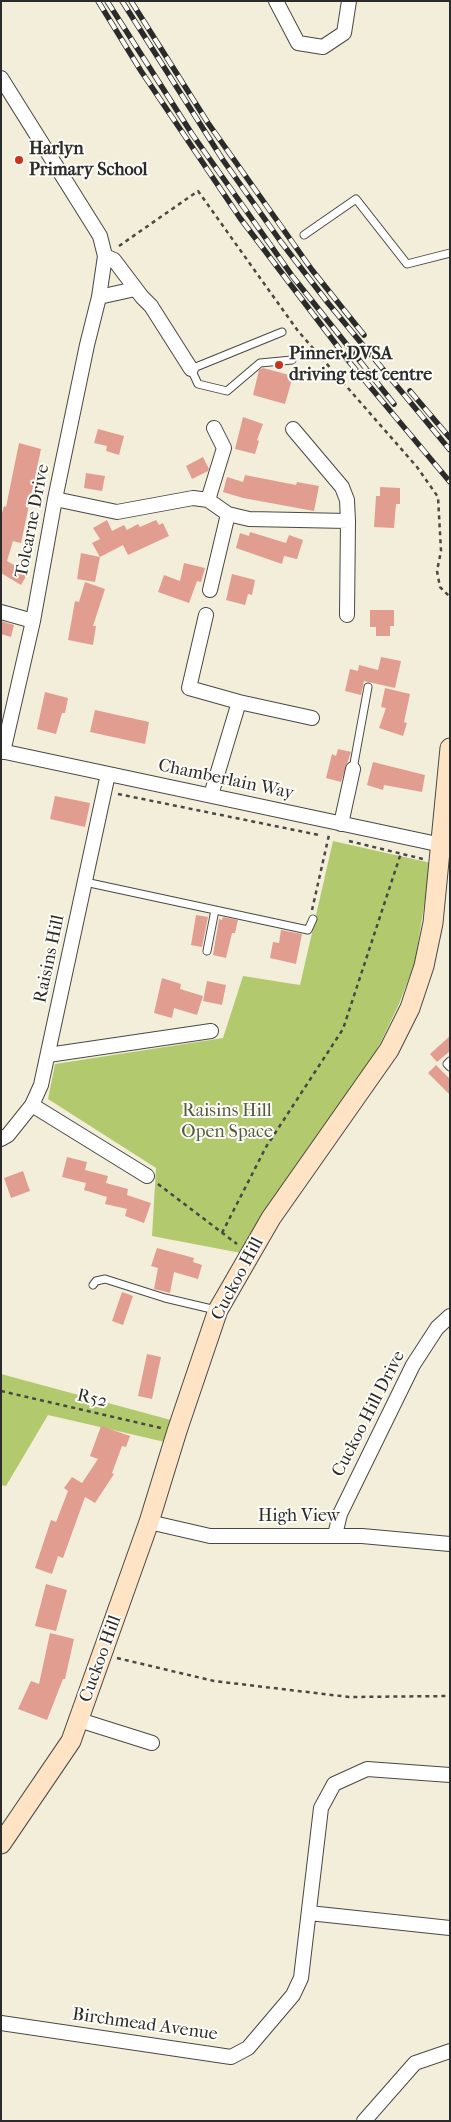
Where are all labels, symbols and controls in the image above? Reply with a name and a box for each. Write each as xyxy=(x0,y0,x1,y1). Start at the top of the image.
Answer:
place label: Harlyn Primary School xyxy=(29,139,147,182)
marker: Harlyn Primary School xyxy=(13,154,25,166)
place label: Pinner DVSA driving test centre xyxy=(289,344,432,386)
marker: Pinner DVSA driving test centre xyxy=(273,359,285,371)
street label: Tolcarne Drive xyxy=(11,462,55,580)
street label: Chamberlain Way xyxy=(156,755,296,805)
street label: Raisins Hill xyxy=(30,913,70,1005)
park label: Raisins Hill Open Space xyxy=(181,1101,273,1144)
street label: Cuckoo Hill xyxy=(207,1234,269,1324)
street label: Cuckoo Hill Drive xyxy=(328,1347,410,1481)
street label: R52 xyxy=(75,1385,109,1413)
street label: High View xyxy=(258,1506,340,1528)
street label: Cuckoo Hill xyxy=(75,1613,127,1705)
street label: Birchmead Avenue xyxy=(71,2004,219,2046)

